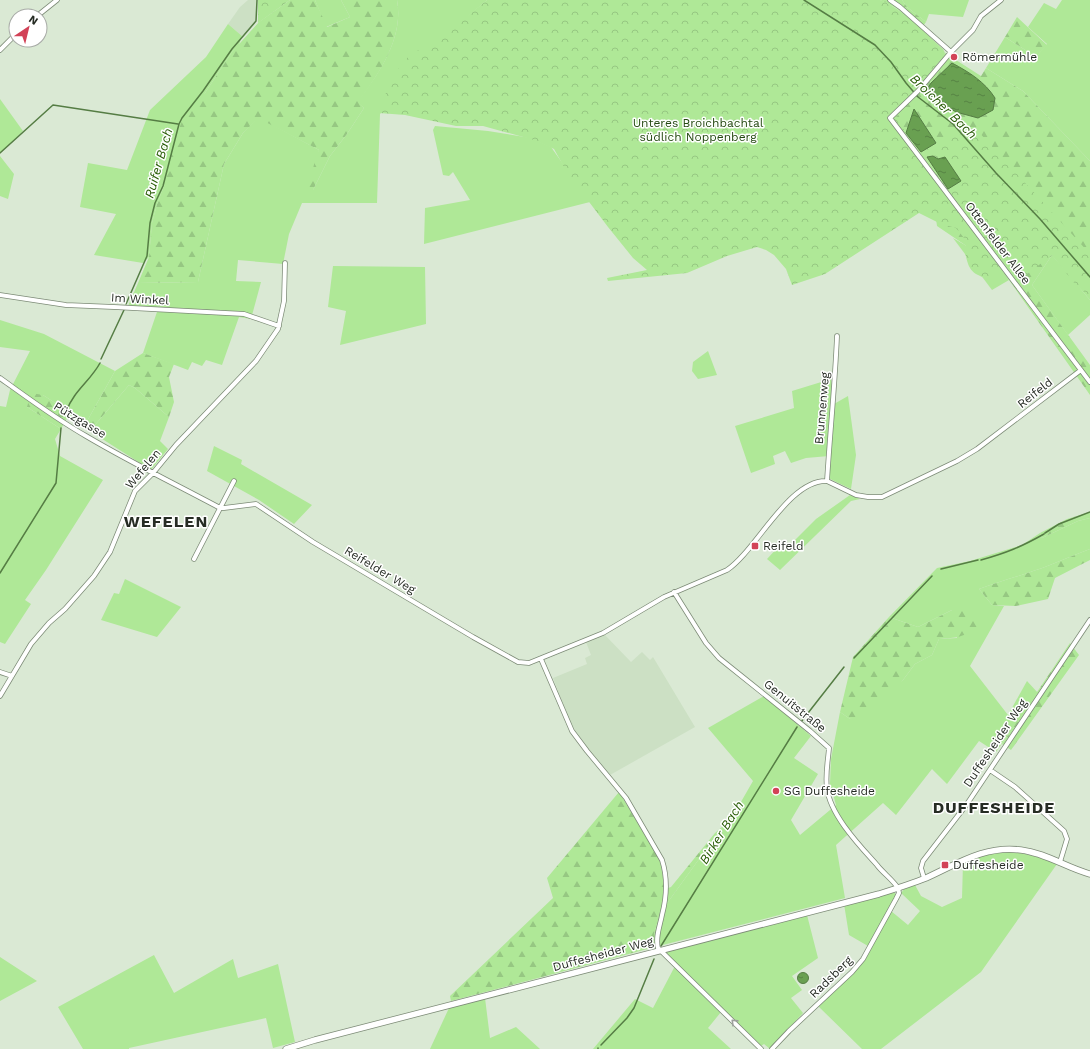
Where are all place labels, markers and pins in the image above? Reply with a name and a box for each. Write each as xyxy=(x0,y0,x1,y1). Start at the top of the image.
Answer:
place label: Römermühle xyxy=(962,50,1037,64)
marker: Römermühle xyxy=(949,52,959,62)
place label: Reifeld xyxy=(763,539,804,553)
marker: Reifeld xyxy=(750,541,760,551)
place label: SG Duffesheide xyxy=(784,784,875,798)
marker: SG Duffesheide xyxy=(771,786,781,796)
place label: Duffesheide xyxy=(953,858,1024,872)
marker: Duffesheide xyxy=(940,860,950,870)

